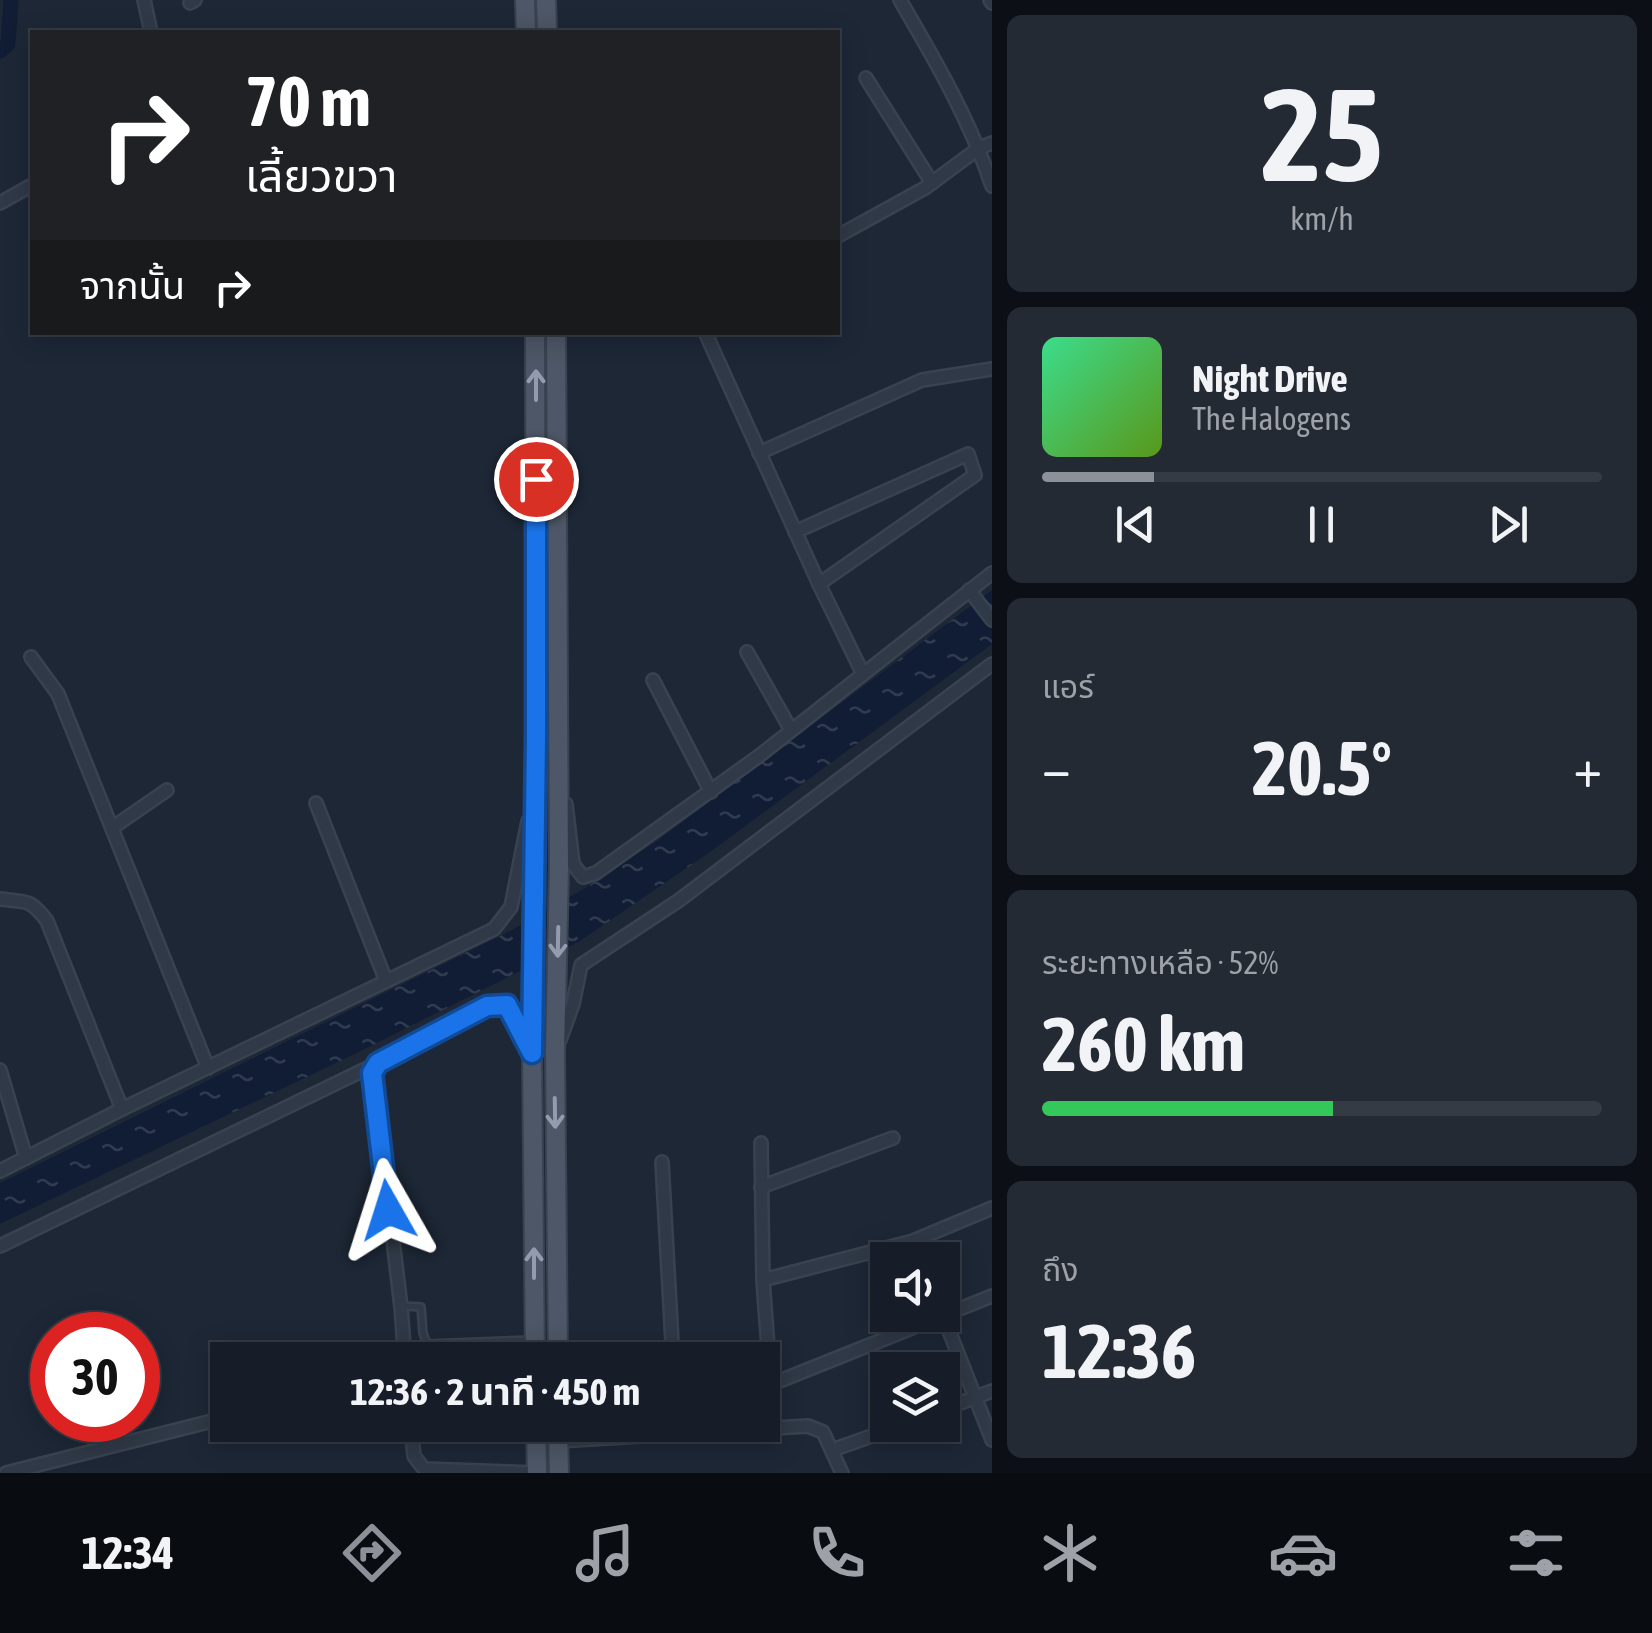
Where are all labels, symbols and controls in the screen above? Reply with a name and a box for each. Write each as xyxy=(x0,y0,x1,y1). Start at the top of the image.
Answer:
text: 25 xyxy=(1261,60,1383,209)
text: 70 m xyxy=(245,61,371,141)
icon: right xyxy=(80,70,210,200)
text: เลี้ยวขวา xyxy=(245,150,397,202)
text: km/h xyxy=(1290,200,1354,237)
icon: right xyxy=(205,260,260,315)
text: จากนั้น xyxy=(80,264,185,307)
text: Night Drive xyxy=(1192,357,1348,400)
one-way arrow xyxy=(526,369,546,402)
text: The Halogens xyxy=(1192,400,1351,437)
pin xyxy=(494,437,579,522)
icon: arrive xyxy=(509,452,564,507)
icon: previous xyxy=(1108,497,1163,552)
icon: pause xyxy=(1294,497,1349,552)
icon: next xyxy=(1481,497,1536,552)
text: แอร์ xyxy=(1042,668,1094,705)
text: 20.5° xyxy=(1252,725,1392,811)
text: − xyxy=(1042,736,1071,799)
text: + xyxy=(1573,736,1602,799)
one-way arrow xyxy=(548,925,567,957)
text: ระยะทางเหลือ · 52% xyxy=(1042,944,1278,981)
text: 260 km xyxy=(1042,1001,1245,1087)
one-way arrow xyxy=(546,1096,564,1128)
position arrow xyxy=(336,1158,440,1262)
map controls xyxy=(870,1242,960,1442)
button: sound xyxy=(870,1242,960,1332)
one-way arrow xyxy=(524,1247,544,1280)
text: ถึง xyxy=(1042,1251,1078,1288)
text: 12:36 xyxy=(1042,1308,1196,1394)
speed limit sign: 30 xyxy=(30,1312,160,1442)
button: layers xyxy=(870,1352,960,1442)
text: 12:36 · 2 นาที · 450 m xyxy=(350,1370,640,1413)
icon: directions xyxy=(337,1518,407,1588)
icon: music xyxy=(570,1518,640,1588)
icon: phone xyxy=(802,1518,872,1588)
icon: climate xyxy=(1035,1518,1105,1588)
icon: car xyxy=(1268,1518,1338,1588)
icon: filters xyxy=(1501,1518,1571,1588)
text: 12:34 xyxy=(81,1527,174,1579)

